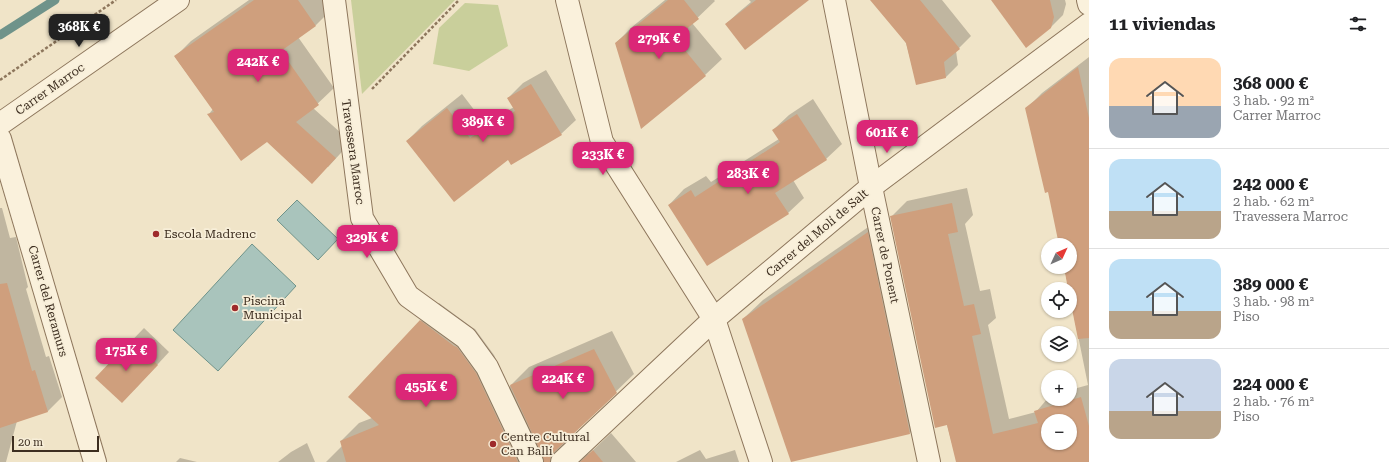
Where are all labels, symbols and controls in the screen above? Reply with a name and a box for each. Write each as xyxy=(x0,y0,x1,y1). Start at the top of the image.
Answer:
icon: filters xyxy=(1347,13,1369,35)
pin: 368K € xyxy=(46,14,112,48)
text: 11 viviendas xyxy=(1109,14,1215,34)
text: 368K € xyxy=(58,19,100,34)
pin: 279K € xyxy=(626,26,692,60)
text: 279K € xyxy=(638,31,680,46)
pin: 242K € xyxy=(225,49,291,83)
text: 242K € xyxy=(237,54,279,69)
street label: Carrer Marroc xyxy=(13,60,87,118)
text: 368 000 € xyxy=(1233,73,1308,93)
icon: home xyxy=(1141,74,1189,122)
text: 3 hab. · 92 m² xyxy=(1233,93,1314,108)
street label: Travessera Marroc xyxy=(339,98,367,206)
text: Carrer Marroc xyxy=(1233,108,1321,123)
pin: 389K € xyxy=(450,109,516,143)
text: 389K € xyxy=(462,114,504,129)
pin: 601K € xyxy=(854,120,920,154)
text: 601K € xyxy=(866,125,908,140)
pin: 233K € xyxy=(570,142,636,176)
text: 233K € xyxy=(582,147,624,162)
pin: 283K € xyxy=(715,161,781,195)
text: 283K € xyxy=(727,166,769,181)
text: 242 000 € xyxy=(1233,174,1308,194)
icon: home xyxy=(1141,175,1189,223)
street label: Carrer del Molí de Salt xyxy=(763,186,871,280)
text: 2 hab. · 62 m² xyxy=(1233,194,1314,209)
street label: Carrer de Ponent xyxy=(868,206,902,305)
text: Travessera Marroc xyxy=(1233,209,1348,224)
pin: 329K € xyxy=(334,225,400,259)
place label: Escola Madrenc xyxy=(164,227,256,241)
marker: Escola Madrenc xyxy=(151,229,161,239)
text: 329K € xyxy=(346,230,388,245)
north arrow xyxy=(1041,238,1077,274)
map controls xyxy=(1041,238,1077,450)
street label: Carrer del Reramurs xyxy=(25,244,71,359)
text: 389 000 € xyxy=(1233,274,1308,294)
icon: home xyxy=(1141,275,1189,323)
button: locate xyxy=(1041,282,1077,318)
place label: Piscina Municipal xyxy=(243,294,302,322)
text: 3 hab. · 98 m² xyxy=(1233,294,1314,309)
marker: Piscina Municipal xyxy=(230,303,240,313)
text: Piso xyxy=(1233,309,1260,324)
button: layers xyxy=(1041,326,1077,362)
pin: 175K € xyxy=(93,338,159,372)
text: 175K € xyxy=(105,343,147,358)
pin: 224K € xyxy=(530,366,596,400)
button: + xyxy=(1041,370,1077,406)
text: 224K € xyxy=(542,371,584,386)
pin: 455K € xyxy=(393,374,459,408)
text: 224 000 € xyxy=(1233,374,1308,394)
icon: home xyxy=(1141,375,1189,423)
text: 455K € xyxy=(405,379,447,394)
text: 2 hab. · 76 m² xyxy=(1233,394,1314,409)
text: Piso xyxy=(1233,409,1260,424)
button: − xyxy=(1041,414,1077,450)
place label: Centre Cultural Can Ballí xyxy=(501,430,590,458)
scale bar xyxy=(12,434,99,453)
text: 20 m xyxy=(18,436,43,449)
marker: Centre Cultural Can Ballí xyxy=(488,439,498,449)

